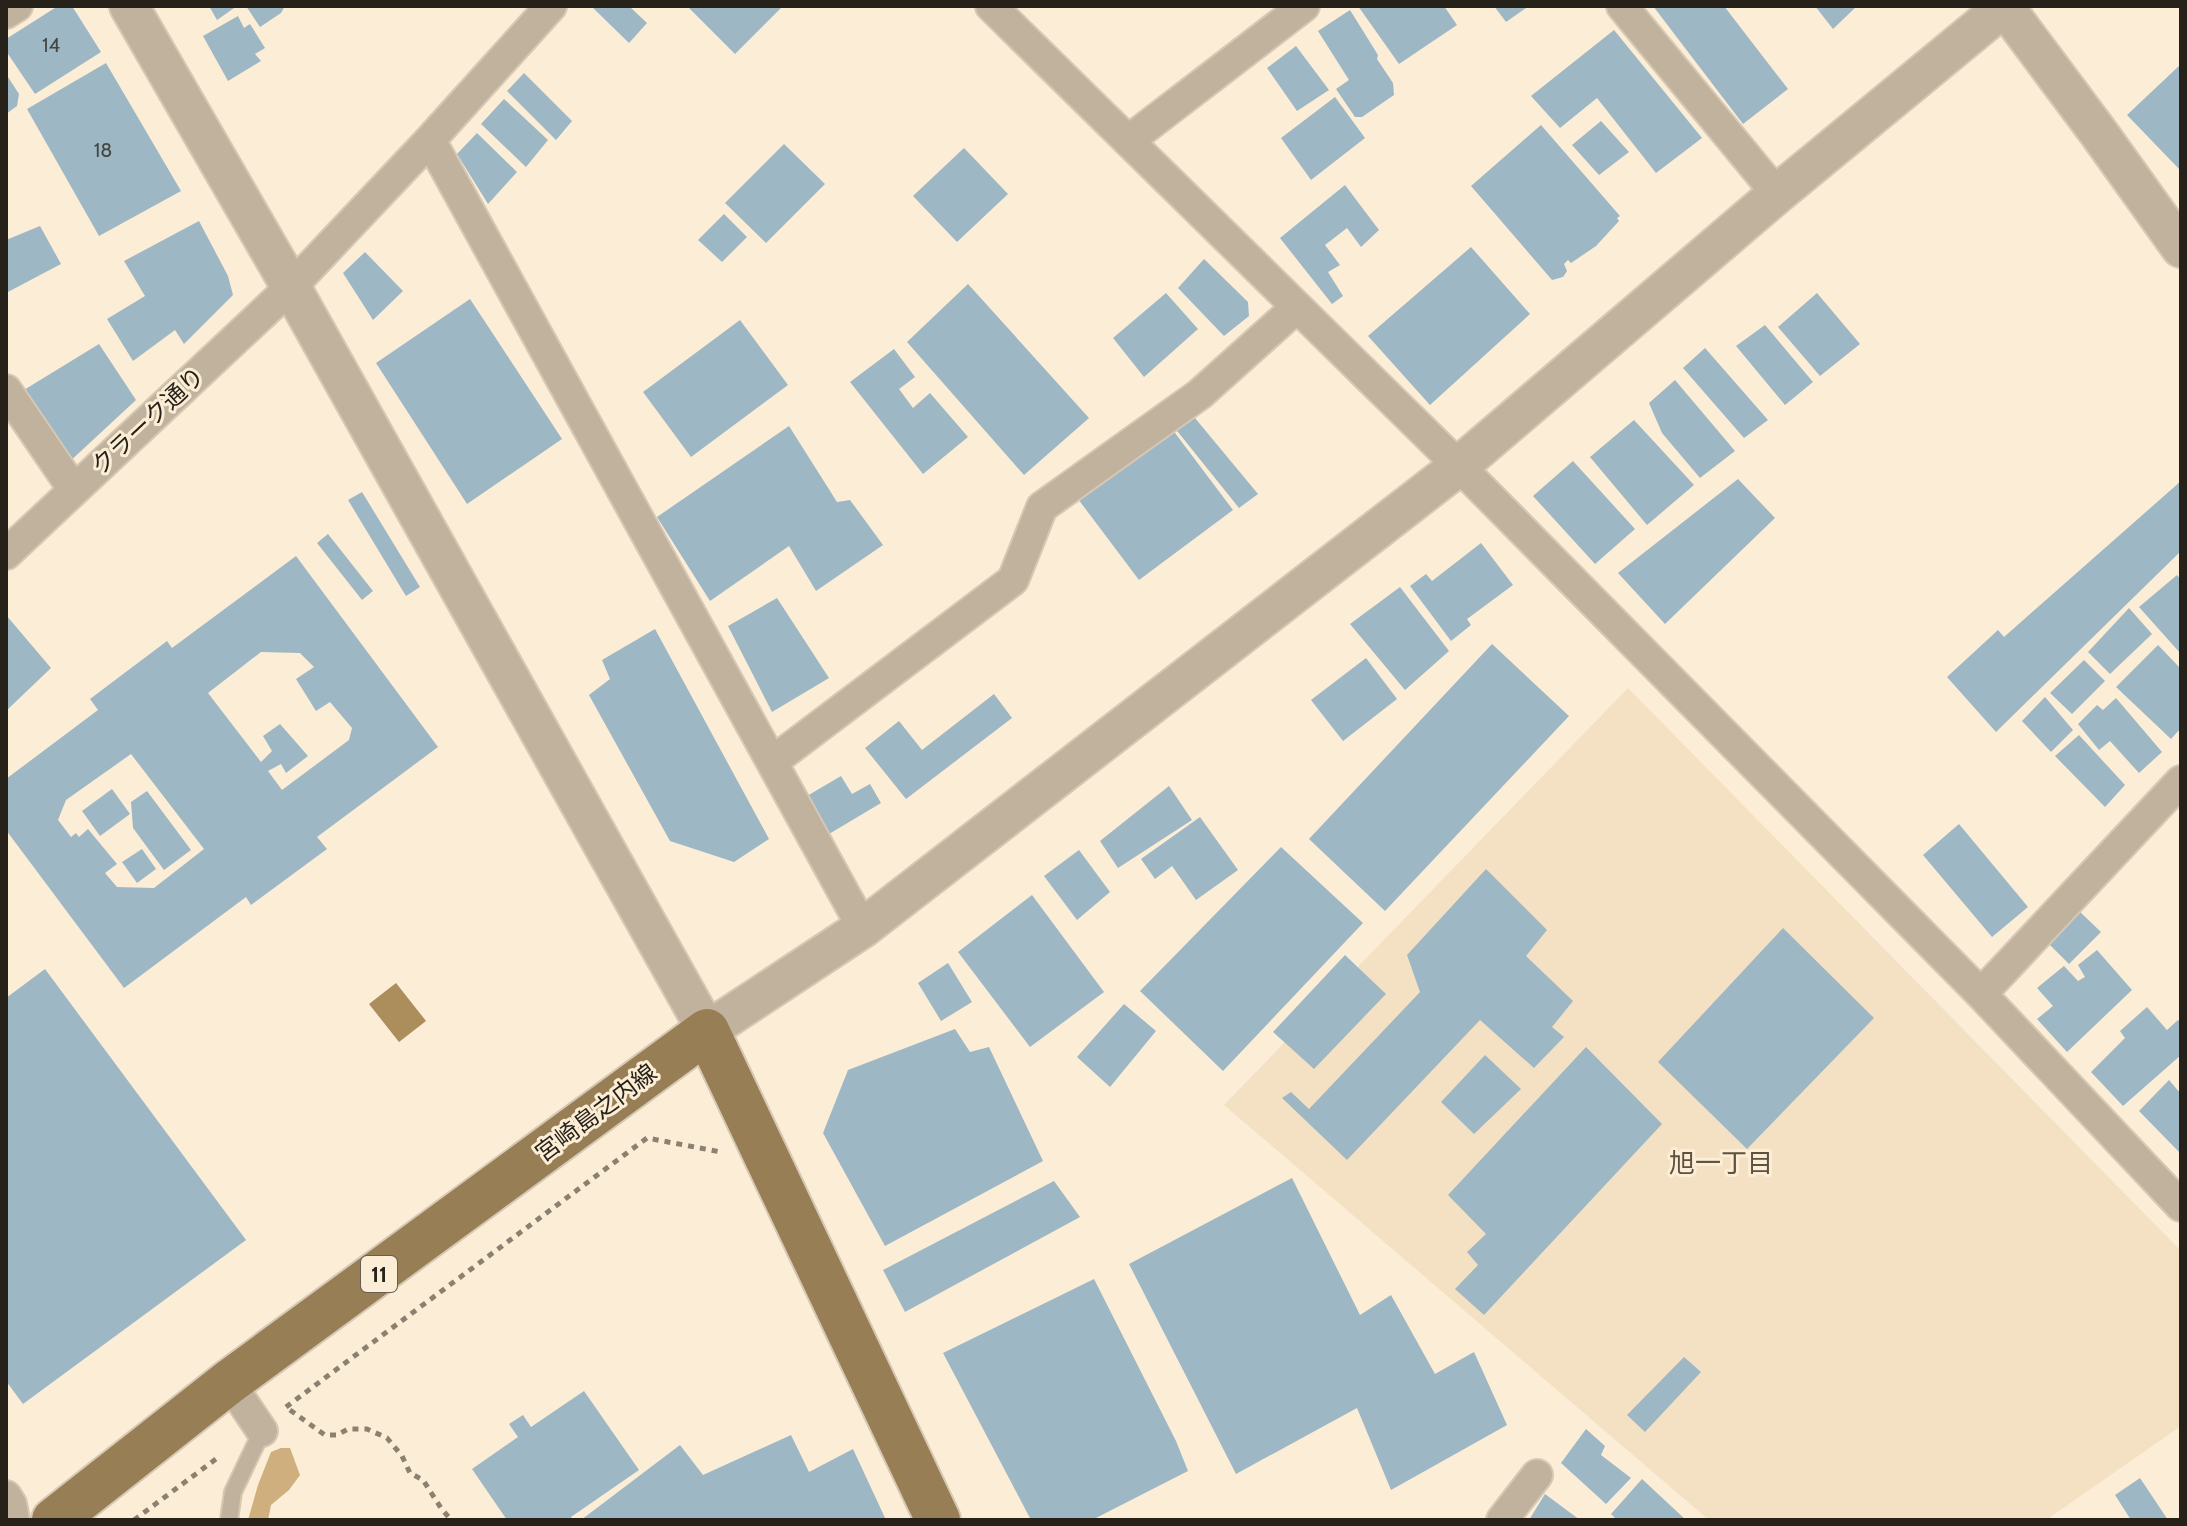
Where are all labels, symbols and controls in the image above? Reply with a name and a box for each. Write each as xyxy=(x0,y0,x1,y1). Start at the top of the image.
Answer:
house number: 14 xyxy=(42,33,60,57)
house number: 18 xyxy=(94,138,112,162)
street label: クラーク通り xyxy=(85,361,210,480)
street label: 宮崎島之内線 xyxy=(529,1058,662,1168)
district label: 旭一丁目 xyxy=(1669,1147,1773,1179)
road number: 11 xyxy=(361,1256,397,1292)

